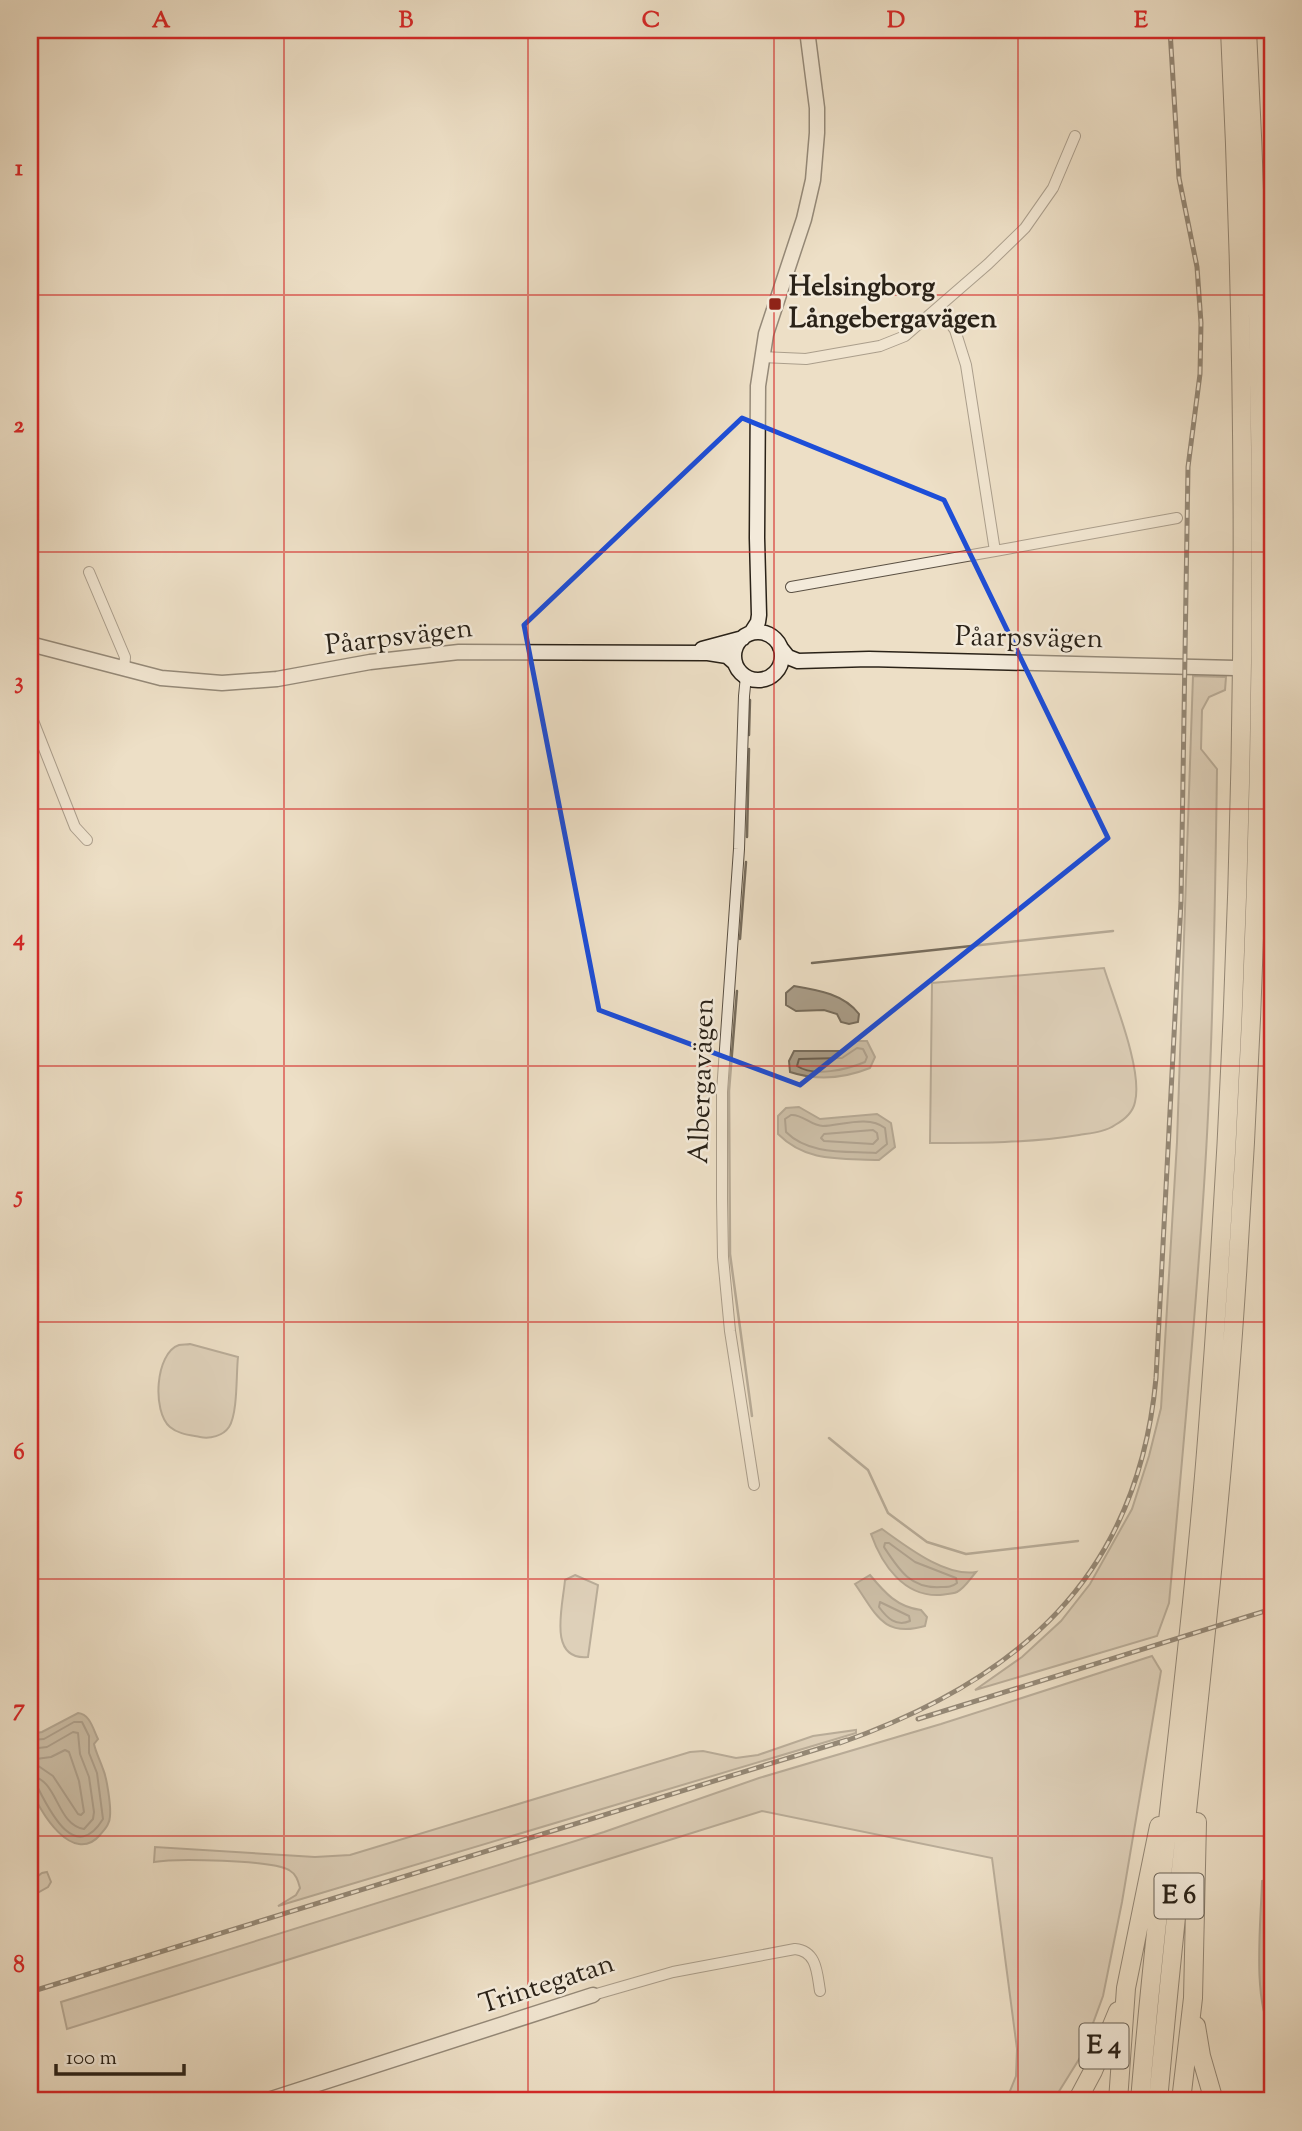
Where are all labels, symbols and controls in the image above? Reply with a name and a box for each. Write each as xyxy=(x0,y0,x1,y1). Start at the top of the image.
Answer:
text: A xyxy=(152,5,171,38)
text: B xyxy=(399,5,414,38)
text: C xyxy=(642,5,660,38)
text: D xyxy=(887,5,905,38)
text: E xyxy=(1134,5,1148,38)
text: 1 xyxy=(15,153,23,186)
place label: Helsingborg Långebergavägen xyxy=(789,268,997,340)
marker: Helsingborg Långebergavägen xyxy=(767,296,783,312)
text: 2 xyxy=(14,410,25,443)
street label: Påarpsvägen xyxy=(323,609,475,667)
street label: Påarpsvägen xyxy=(955,618,1103,660)
text: 3 xyxy=(14,666,24,699)
text: 4 xyxy=(12,923,25,956)
street label: Albergavägen xyxy=(680,997,726,1165)
text: 5 xyxy=(13,1180,23,1213)
text: 6 xyxy=(13,1437,25,1470)
text: 7 xyxy=(13,1693,25,1726)
road number: E 6 xyxy=(1154,1873,1204,1918)
street label: Trintegatan xyxy=(474,1944,620,2026)
text: 8 xyxy=(13,1950,25,1983)
road number: E 4 xyxy=(1080,2024,1128,2068)
scale bar xyxy=(56,2033,184,2077)
text: 100 m xyxy=(66,2044,117,2074)

